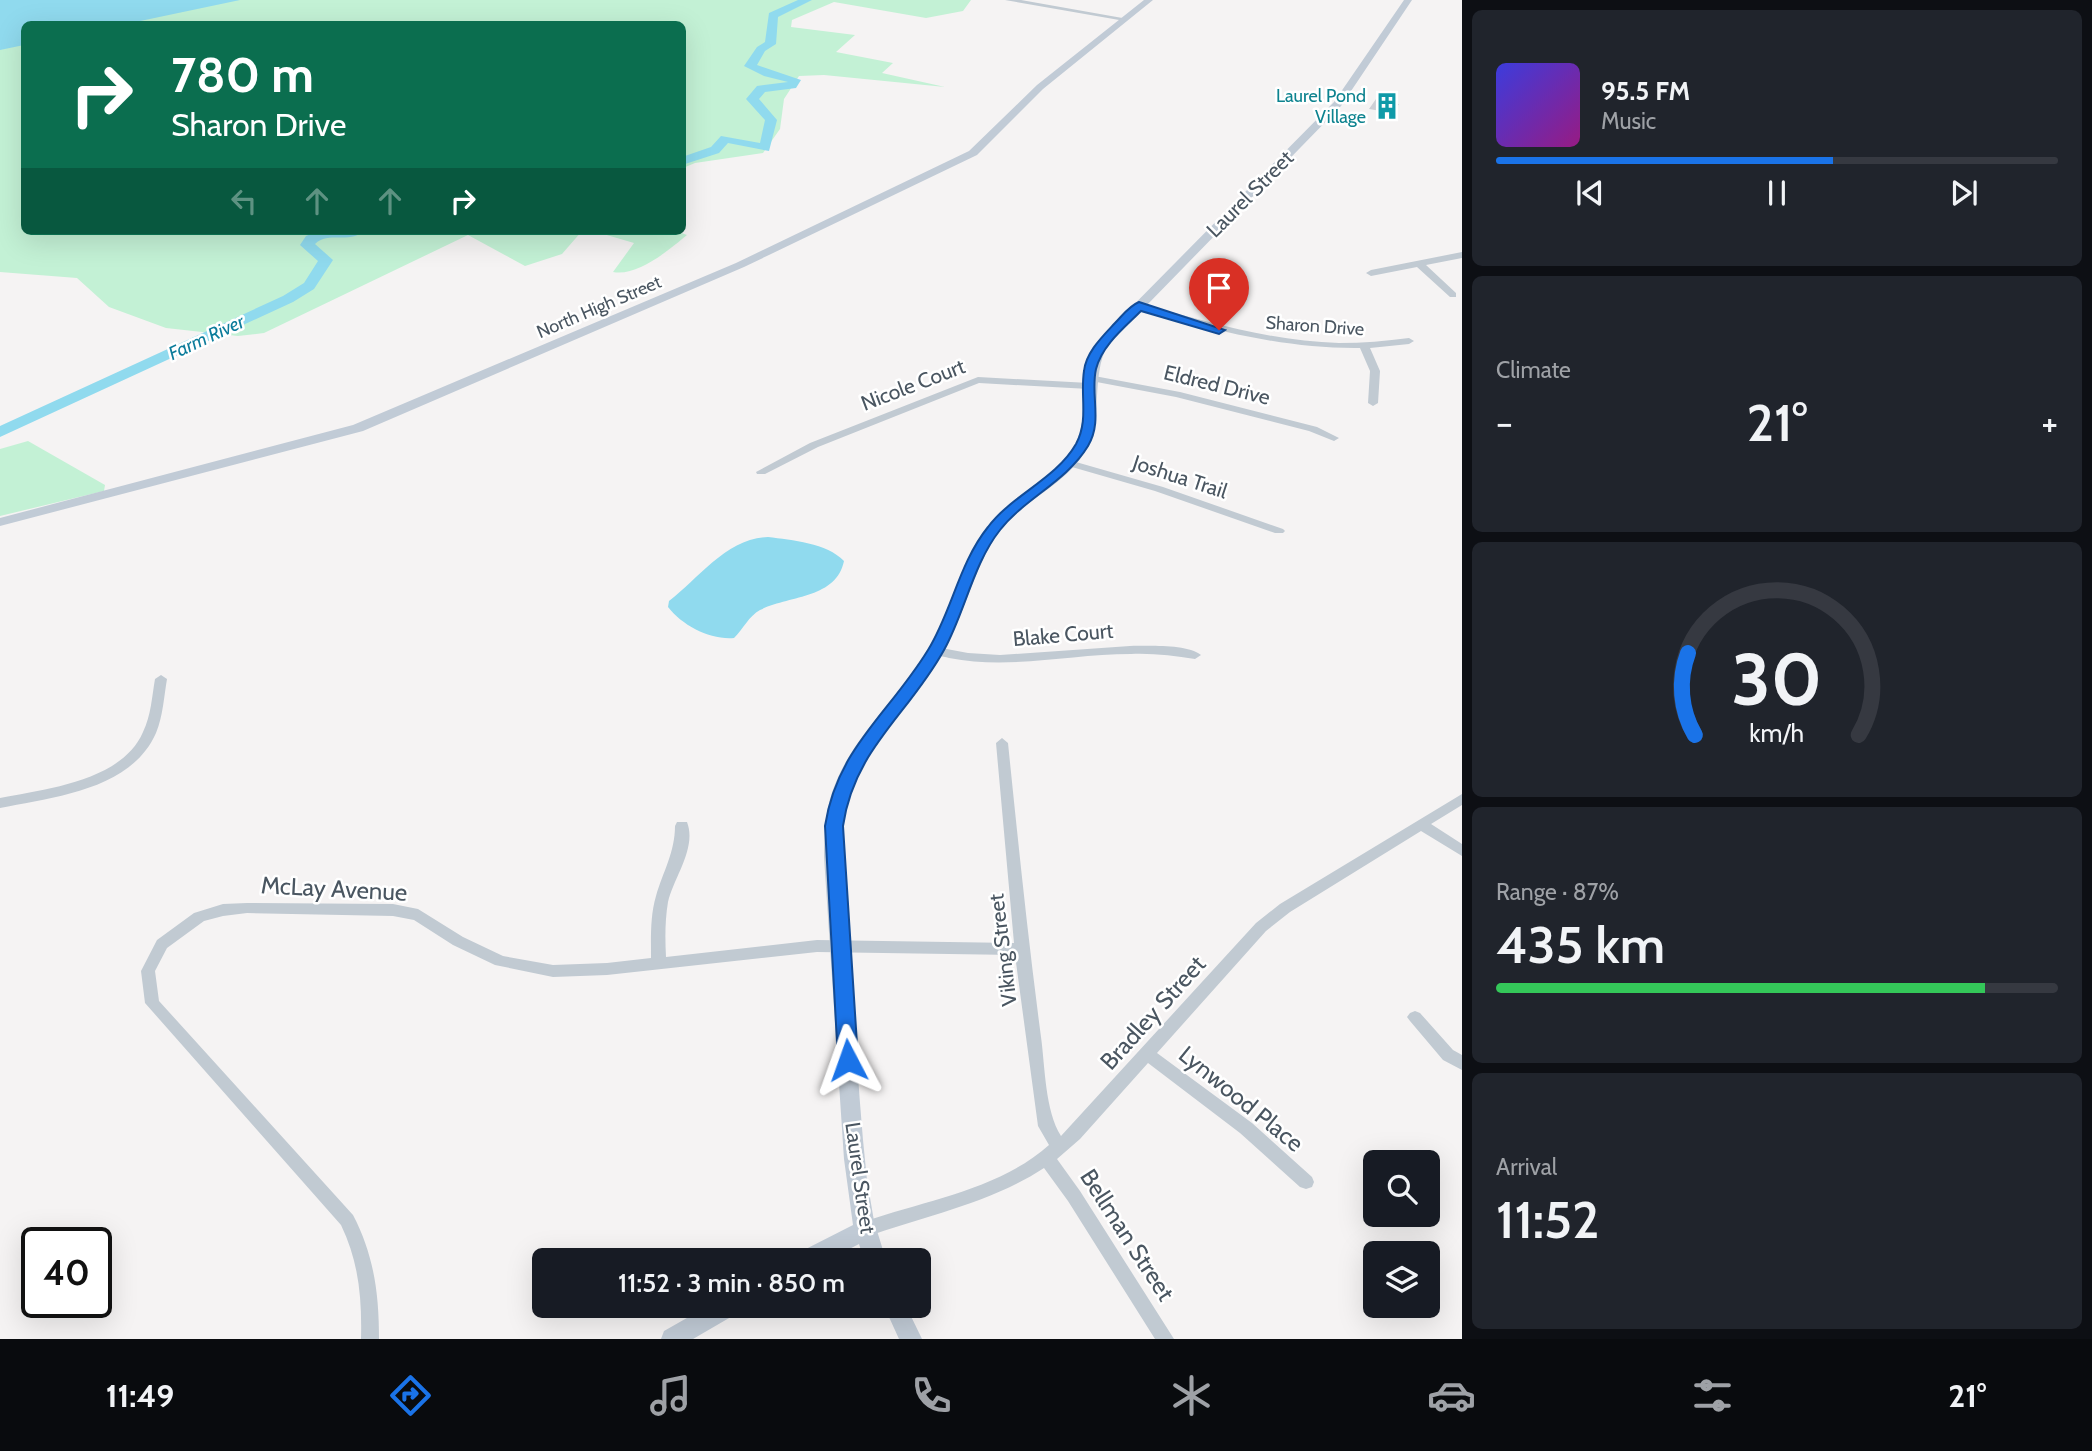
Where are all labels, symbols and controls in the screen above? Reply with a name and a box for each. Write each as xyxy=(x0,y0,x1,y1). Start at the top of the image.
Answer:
text: 780 m xyxy=(171,45,314,104)
icon: right xyxy=(56,49,147,140)
text: 95.5 FM xyxy=(1601,75,1690,107)
place label: Laurel Pond Village xyxy=(1276,85,1366,128)
building icon: Laurel Pond Village xyxy=(1372,91,1402,121)
text: Sharon Drive xyxy=(171,105,346,144)
text: Music xyxy=(1601,107,1656,135)
street label: Laurel Street xyxy=(1201,145,1298,242)
icon: previous xyxy=(1571,174,1609,212)
icon: pause xyxy=(1758,174,1796,212)
icon: next xyxy=(1945,174,1983,212)
icon: left xyxy=(225,182,263,220)
icon: ahead xyxy=(298,182,336,220)
icon: ahead xyxy=(371,182,409,220)
icon: right xyxy=(444,182,482,220)
pin xyxy=(1189,258,1249,330)
icon: arrive xyxy=(1200,269,1238,307)
street label: North High Street xyxy=(533,271,665,343)
water label: Farm River xyxy=(165,309,249,365)
street label: Sharon Drive xyxy=(1265,312,1365,340)
street label: Nicole Court xyxy=(857,353,968,416)
text: Climate xyxy=(1496,356,1571,384)
street label: Eldred Drive xyxy=(1161,359,1273,410)
text: 21° xyxy=(1747,391,1807,454)
text: − xyxy=(1496,399,1513,446)
text: + xyxy=(2041,399,2058,446)
street label: Joshua Trail xyxy=(1129,449,1231,504)
street label: Blake Court xyxy=(1012,618,1114,651)
text: 30 xyxy=(1732,636,1822,724)
text: km/h xyxy=(1750,718,1804,748)
street label: McLay Avenue xyxy=(260,870,408,907)
text: Range · 87% xyxy=(1496,878,1619,906)
street label: Viking Street xyxy=(983,892,1022,1008)
text: 435 km xyxy=(1496,913,1665,976)
street label: Bradley Street xyxy=(1094,950,1211,1076)
position arrow xyxy=(811,1023,885,1097)
street label: Lynwood Place xyxy=(1173,1040,1309,1158)
street label: Laurel Street xyxy=(840,1121,881,1235)
map controls xyxy=(1363,1150,1440,1318)
button: search xyxy=(1363,1150,1440,1227)
text: Arrival xyxy=(1496,1153,1557,1181)
street label: Bellman Street xyxy=(1074,1164,1181,1306)
text: 11:52 xyxy=(1496,1188,1599,1251)
speed limit sign: 40 xyxy=(21,1227,112,1318)
button: layers xyxy=(1363,1241,1440,1318)
text: 11:52 · 3 min · 850 m xyxy=(618,1267,845,1299)
icon: directions xyxy=(386,1371,435,1420)
icon: music xyxy=(646,1371,695,1420)
icon: phone xyxy=(907,1371,956,1420)
icon: climate xyxy=(1167,1371,1216,1420)
icon: car xyxy=(1427,1371,1476,1420)
icon: filters xyxy=(1688,1371,1737,1420)
text: 11:49 xyxy=(106,1376,174,1415)
text: 21° xyxy=(1948,1376,1986,1415)

